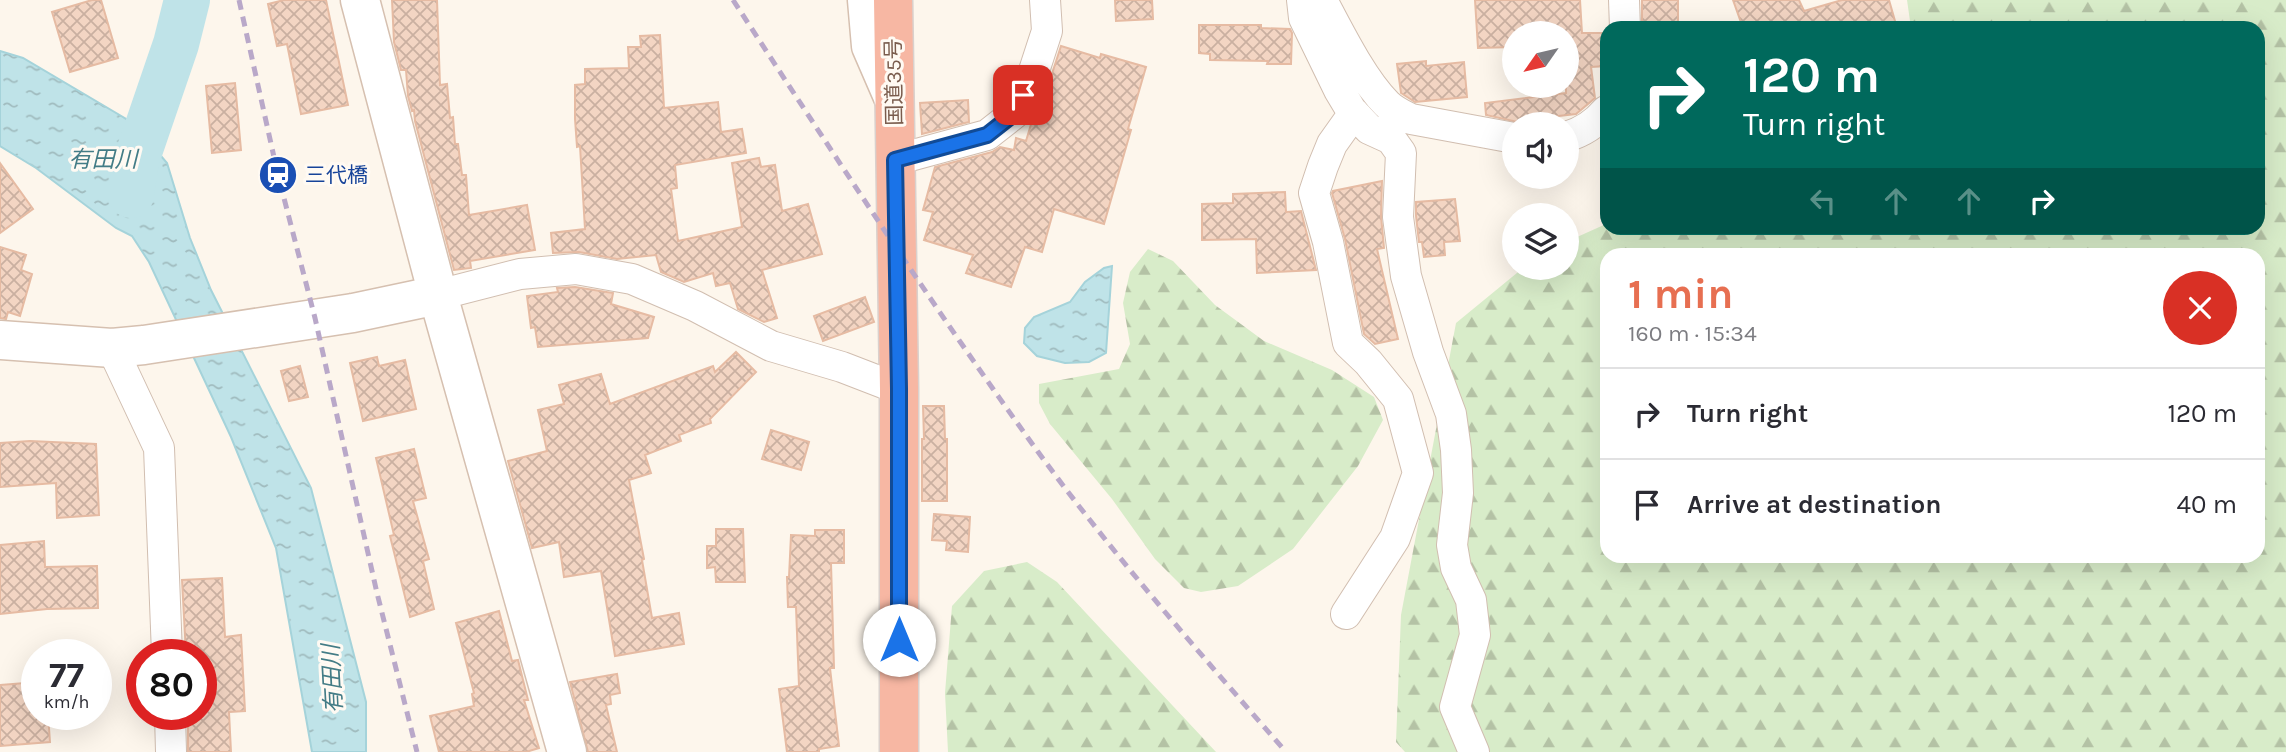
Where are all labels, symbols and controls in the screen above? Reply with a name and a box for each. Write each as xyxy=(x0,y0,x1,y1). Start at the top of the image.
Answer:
north arrow xyxy=(1502,21,1578,98)
map controls xyxy=(1502,21,1579,280)
street label: 国道35号 xyxy=(881,38,907,126)
text: 120 m xyxy=(1743,47,1880,104)
icon: right xyxy=(1628,49,1719,140)
pin xyxy=(993,65,1053,125)
icon: arrive xyxy=(1004,76,1042,114)
text: Turn right xyxy=(1743,106,1885,143)
button: sound xyxy=(1502,112,1579,189)
water label: 有田川 xyxy=(69,146,141,173)
station icon: 三代橋 xyxy=(257,154,299,196)
place label: 三代橋 xyxy=(305,163,368,187)
icon: left xyxy=(1804,182,1842,220)
icon: ahead xyxy=(1877,182,1915,220)
icon: ahead xyxy=(1950,182,1988,220)
icon: right xyxy=(2023,182,2061,220)
button: layers xyxy=(1502,203,1579,280)
text: 1 min xyxy=(1628,269,1733,319)
button: close xyxy=(2163,271,2237,345)
text: 160 m · 15:34 xyxy=(1628,320,1757,347)
icon: right xyxy=(1628,395,1666,433)
text: Turn right xyxy=(1687,398,1808,429)
text: 120 m xyxy=(2167,398,2237,429)
icon: arrive xyxy=(1628,486,1666,524)
text: Arrive at destination xyxy=(1687,489,1941,520)
text: 40 m xyxy=(2177,489,2237,520)
position arrow xyxy=(862,603,936,677)
speed limit sign: 80 xyxy=(126,639,217,730)
water label: 有田川 xyxy=(317,641,348,714)
text: 77 xyxy=(49,655,84,696)
text: km/h xyxy=(44,691,89,713)

